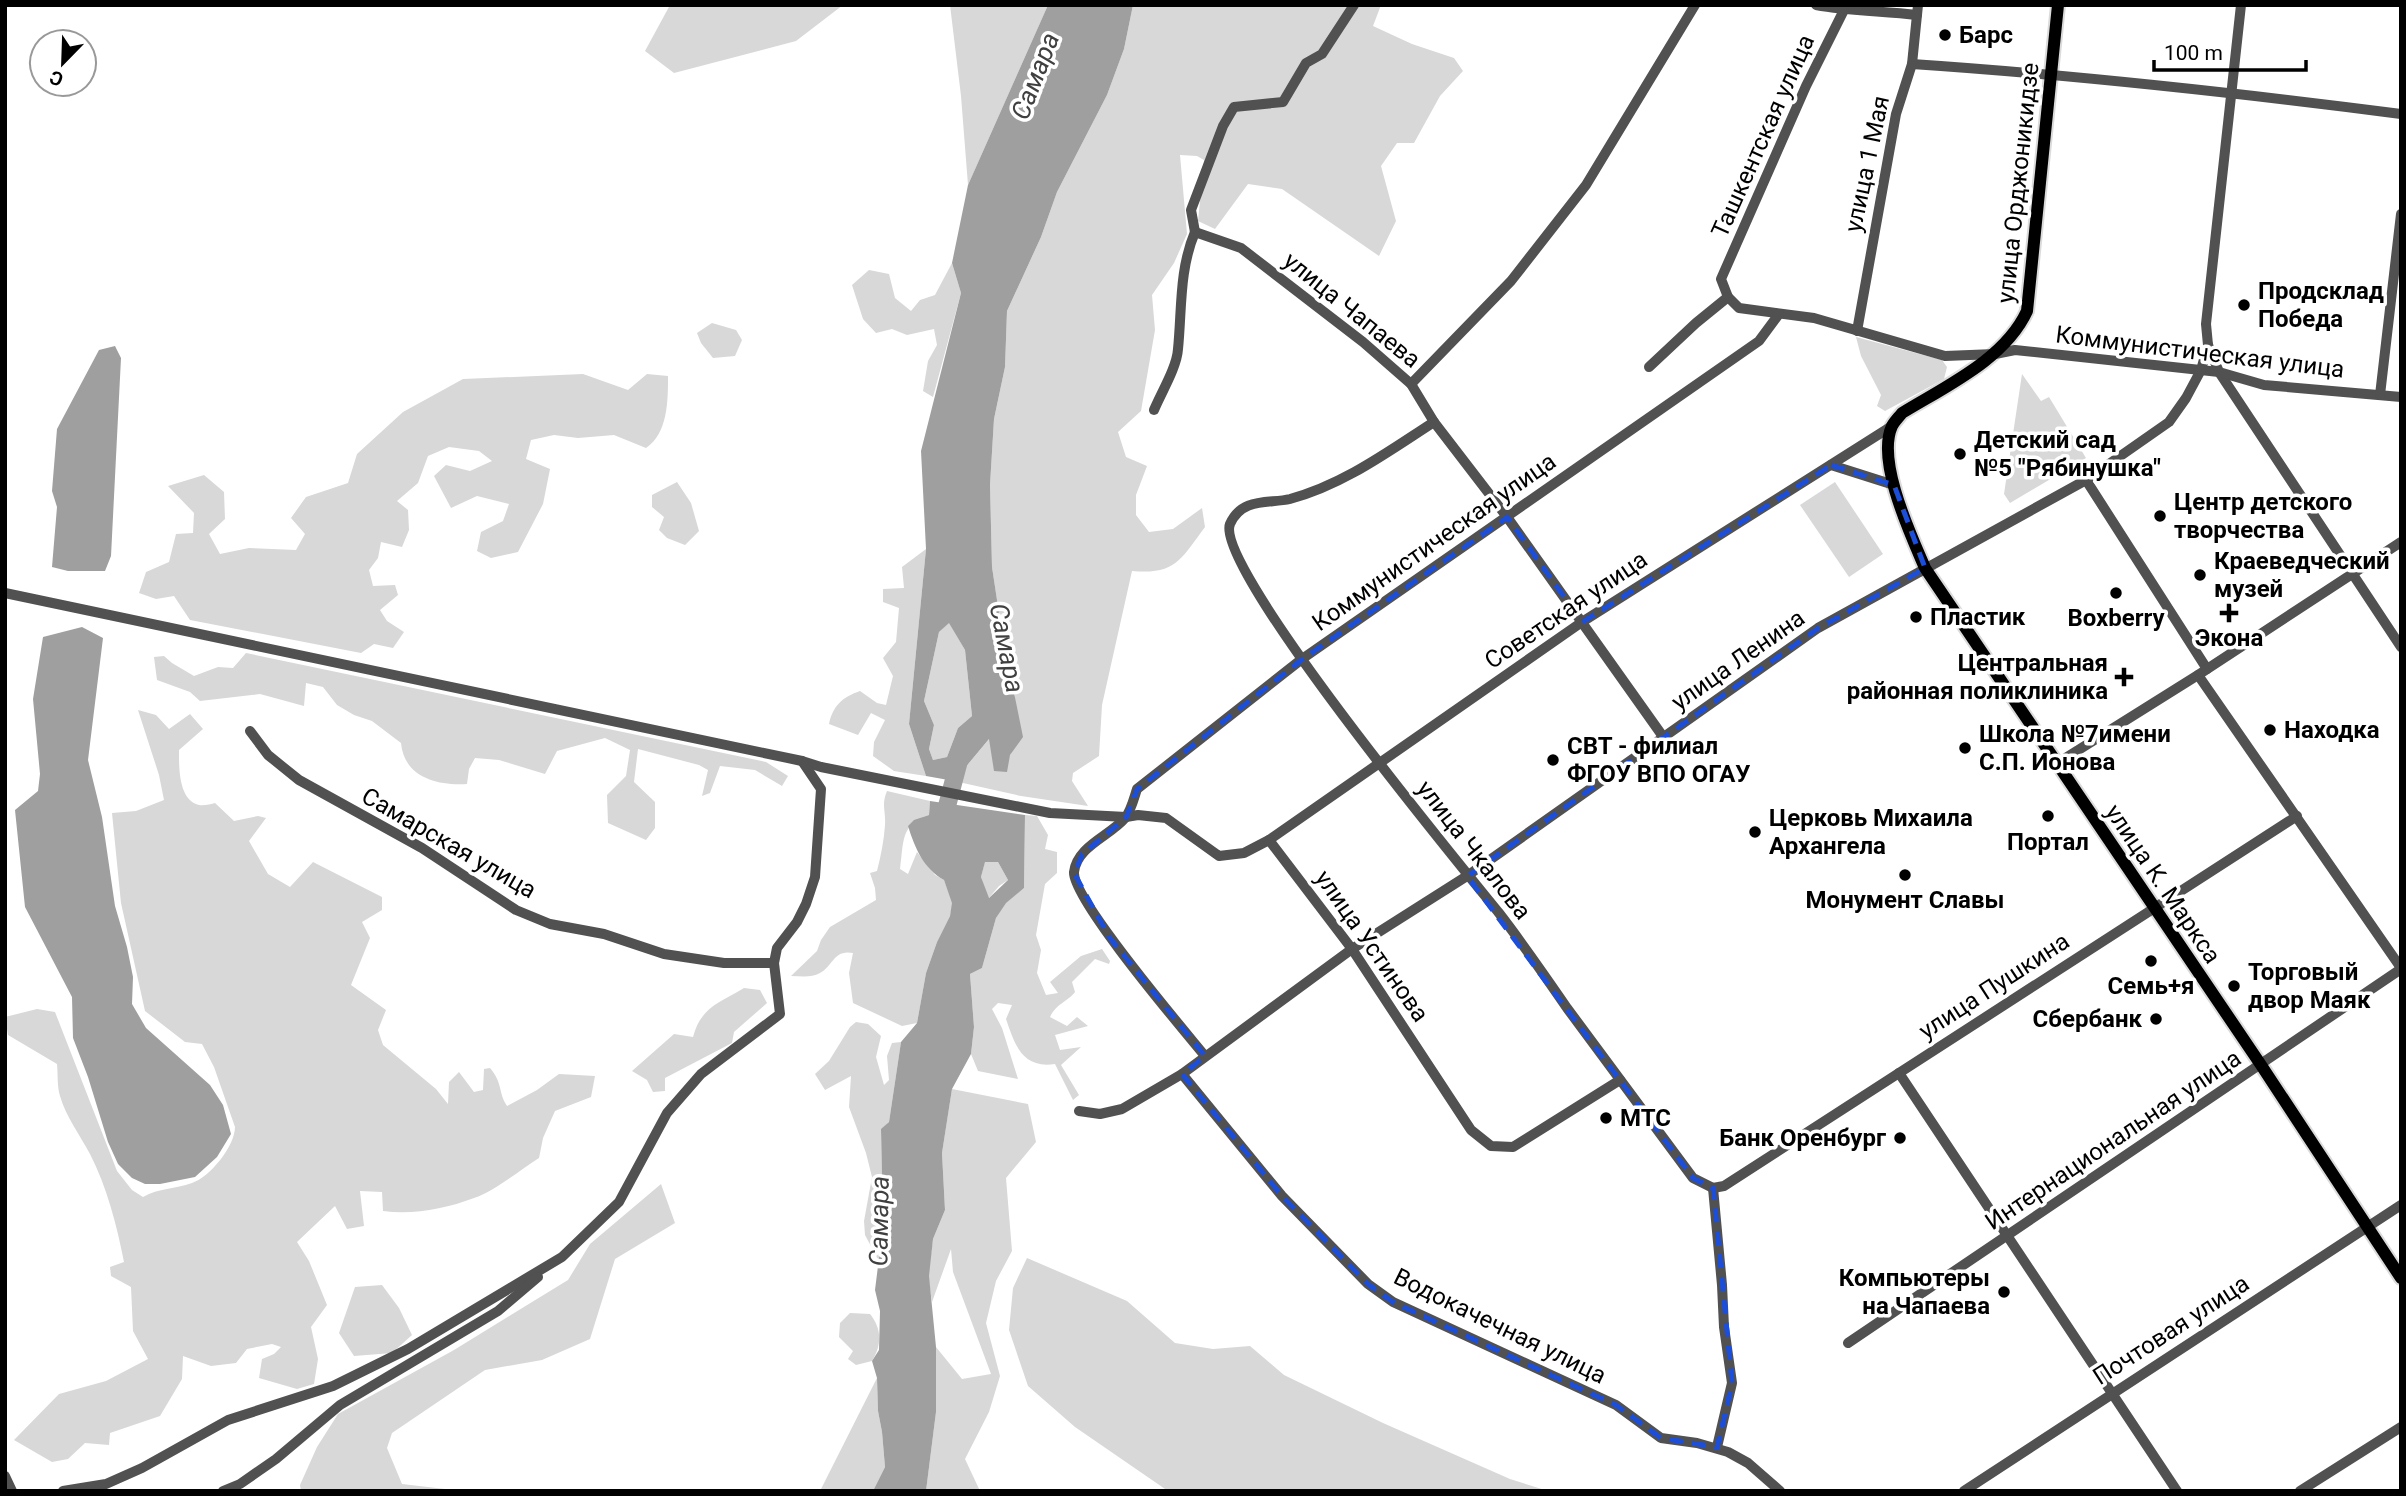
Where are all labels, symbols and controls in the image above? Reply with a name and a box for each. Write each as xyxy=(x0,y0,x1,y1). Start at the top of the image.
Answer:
place label: Барс xyxy=(1959,21,2013,49)
marker: Барс xyxy=(1937,27,1953,43)
north arrow xyxy=(28,28,98,98)
water label: Самара xyxy=(1005,28,1065,124)
scale bar xyxy=(2154,28,2306,72)
street label: Ташкентская улица xyxy=(1706,30,1820,242)
text: 100 m xyxy=(2164,41,2223,65)
street label: улица Орджоникидзе xyxy=(1991,61,2045,305)
text: С xyxy=(46,65,67,91)
street label: улица 1 Мая xyxy=(1839,93,1895,235)
street label: улица Чапаева xyxy=(1278,246,1426,374)
place label: Продсклад Победа xyxy=(2258,277,2384,333)
marker: Продсклад Победа xyxy=(2236,297,2252,313)
street label: Коммунистическая улица xyxy=(2054,320,2346,384)
place label: Детский сад №5 "Рябинушка" xyxy=(1974,426,2161,482)
marker: Детский сад №5 "Рябинушка" xyxy=(1952,446,1968,462)
street label: Коммунистическая улица xyxy=(1307,447,1561,637)
place label: Центр детского творчества xyxy=(2174,488,2352,544)
marker: Центр детского творчества xyxy=(2152,508,2168,524)
street label: Советская улица xyxy=(1479,545,1653,675)
place label: Краеведческий музей xyxy=(2214,547,2390,603)
marker: Краеведческий музей xyxy=(2192,567,2208,583)
marker: Boxberry xyxy=(2108,585,2124,601)
water label: Самара xyxy=(984,601,1030,695)
place label: Пластик xyxy=(1930,603,2026,631)
street label: улица Ленина xyxy=(1666,604,1810,716)
place label: Boxberry xyxy=(2067,604,2165,632)
marker: Экона xyxy=(2221,605,2237,621)
marker: Пластик xyxy=(1908,609,1924,625)
place label: Экона xyxy=(2195,624,2263,652)
place label: Центральная районная поликлиника xyxy=(1847,649,2108,705)
marker: Центральная районная поликлиника xyxy=(2114,667,2134,687)
place label: Находка xyxy=(2284,716,2380,744)
place label: Школа №7имени С.П. Ионова xyxy=(1979,720,2171,776)
marker: Находка xyxy=(2262,722,2278,738)
place label: СВТ - филиал ФГОУ ВПО ОГАУ xyxy=(1567,732,1750,788)
marker: Школа №7имени С.П. Ионова xyxy=(1957,740,1973,756)
marker: СВТ - филиал ФГОУ ВПО ОГАУ xyxy=(1545,752,1561,768)
street label: улица Чкалова xyxy=(1411,775,1537,925)
street label: Самарская улица xyxy=(357,782,541,904)
street label: улица К. Маркса xyxy=(2100,799,2226,969)
place label: Церковь Михаила Архангела xyxy=(1769,804,1973,860)
marker: Портал xyxy=(2040,808,2056,824)
marker: Церковь Михаила Архангела xyxy=(1747,824,1763,840)
place label: Портал xyxy=(2007,828,2089,856)
street label: улица Устинова xyxy=(1309,865,1435,1027)
marker: Монумент Славы xyxy=(1897,867,1913,883)
place label: Монумент Славы xyxy=(1806,886,2004,914)
street label: улица Пушкина xyxy=(1914,927,2074,1045)
marker: Семь+я xyxy=(2143,953,2159,969)
place label: Торговый двор Маяк xyxy=(2248,958,2371,1014)
place label: Семь+я xyxy=(2108,972,2194,1000)
marker: Торговый двор Маяк xyxy=(2226,978,2242,994)
place label: Сбербанк xyxy=(2033,1005,2142,1033)
marker: Сбербанк xyxy=(2148,1011,2164,1027)
street label: Интернациональная улица xyxy=(1980,1044,2246,1236)
place label: МТС xyxy=(1620,1104,1671,1132)
marker: МТС xyxy=(1598,1110,1614,1126)
place label: Банк Оренбург xyxy=(1719,1124,1886,1152)
marker: Банк Оренбург xyxy=(1892,1130,1908,1146)
water label: Самара xyxy=(863,1176,895,1266)
street label: Водокачечная улица xyxy=(1389,1262,1611,1390)
place label: Компьютеры на Чапаева xyxy=(1839,1264,1990,1320)
street label: Почтовая улица xyxy=(2088,1269,2254,1391)
marker: Компьютеры на Чапаева xyxy=(1996,1284,2012,1300)

